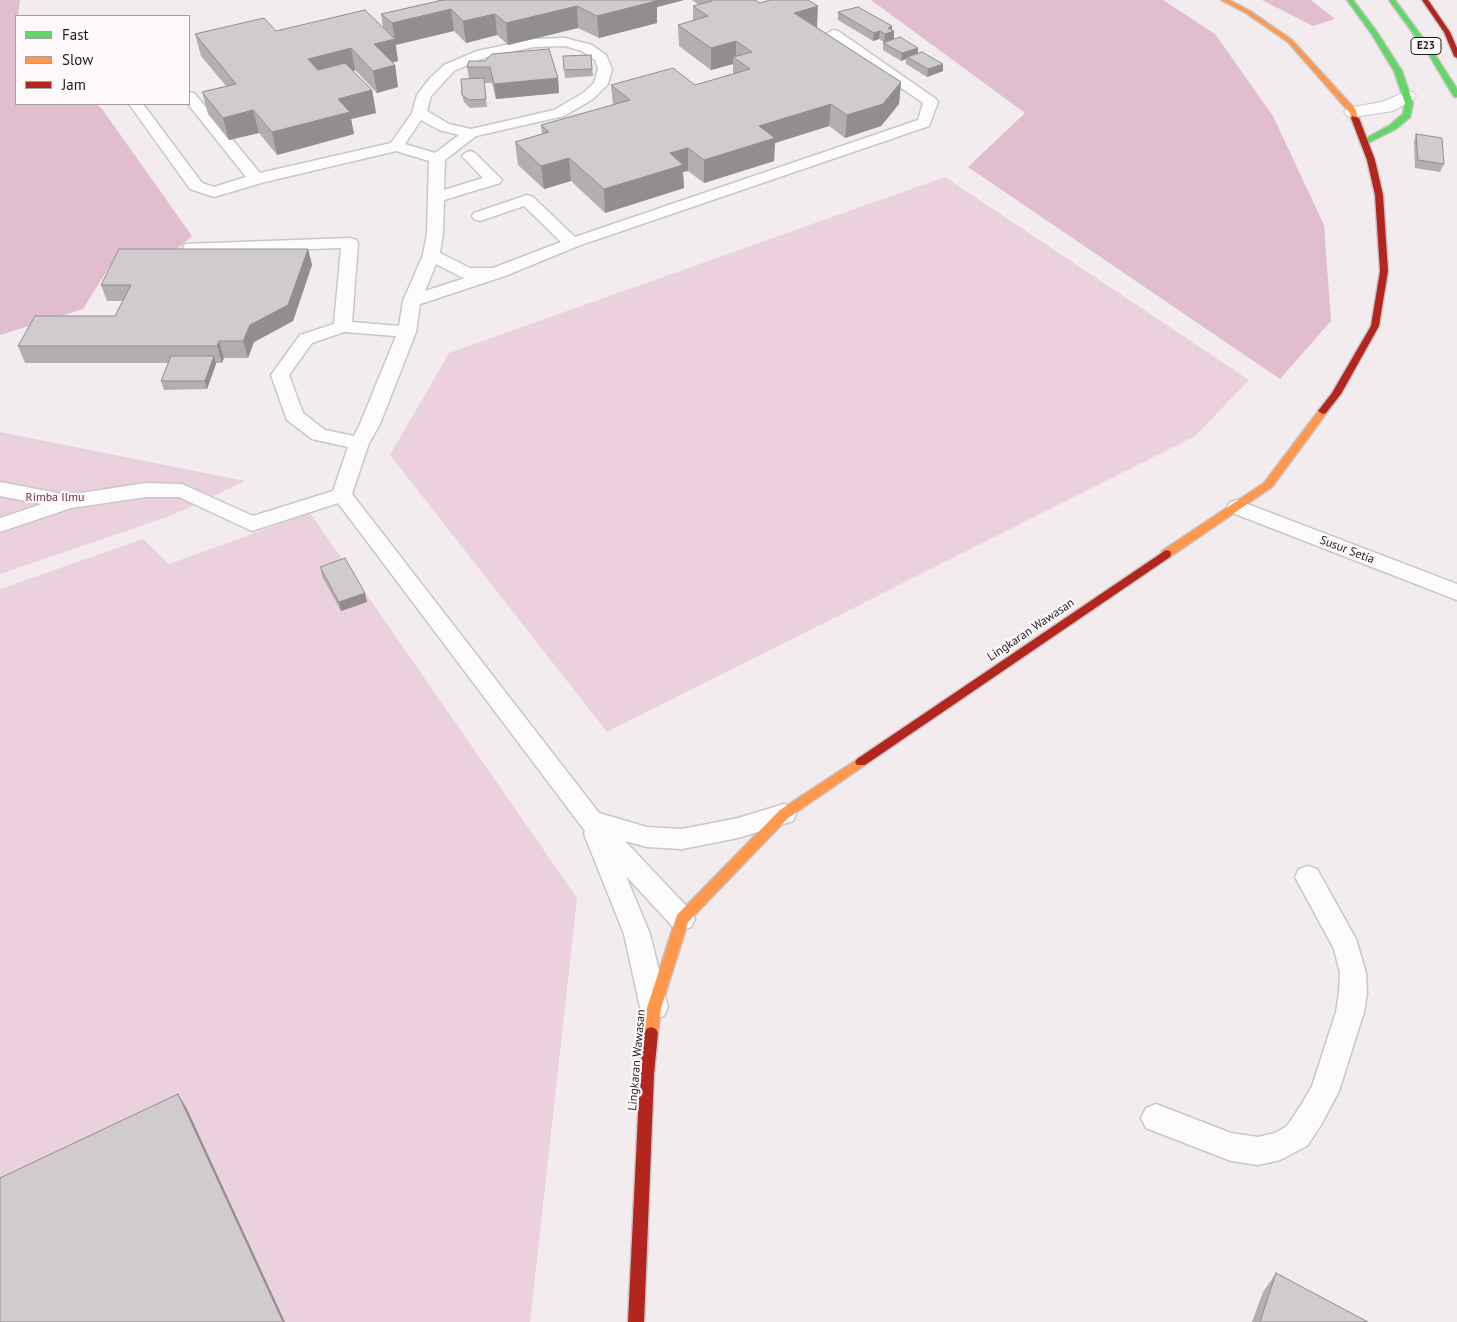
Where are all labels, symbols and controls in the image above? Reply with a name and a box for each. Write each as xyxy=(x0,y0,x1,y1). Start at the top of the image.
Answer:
legend xyxy=(15,15,190,105)
text: Fast xyxy=(62,25,89,44)
road number: E23 xyxy=(1411,37,1441,54)
text: Slow xyxy=(62,50,93,69)
text: Jam xyxy=(62,75,86,94)
park label: Rimba Ilmu xyxy=(26,491,84,505)
street label: Susur Setia xyxy=(1318,533,1376,567)
street label: Lingkaran Wawasan xyxy=(985,596,1077,664)
street label: Lingkaran Wawasan xyxy=(625,1009,649,1111)

